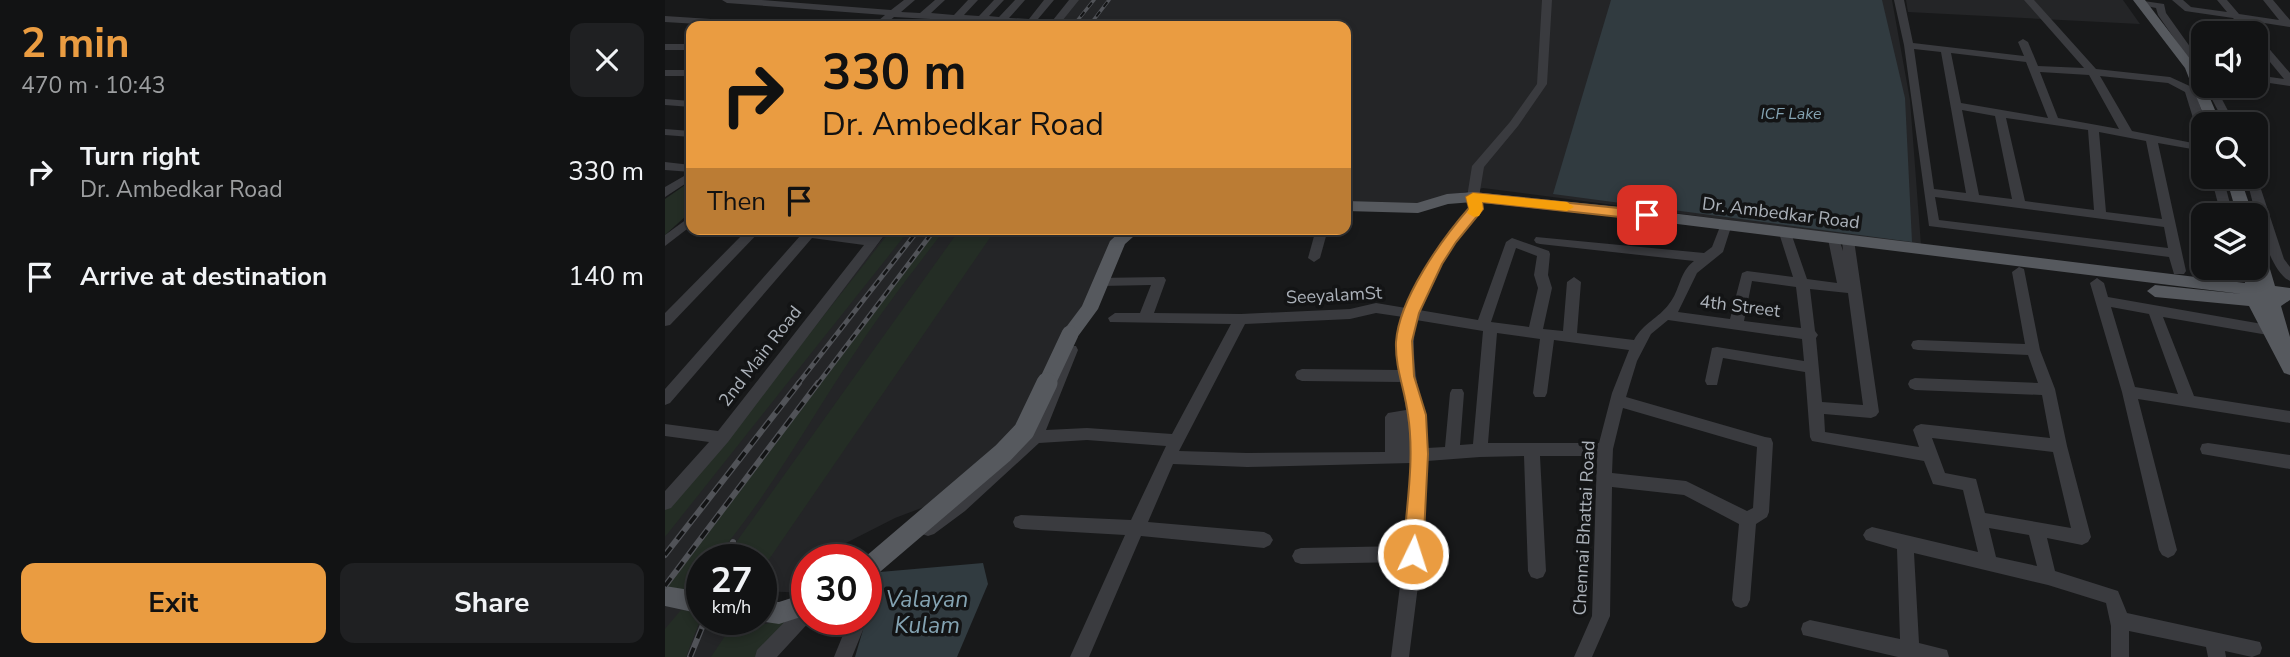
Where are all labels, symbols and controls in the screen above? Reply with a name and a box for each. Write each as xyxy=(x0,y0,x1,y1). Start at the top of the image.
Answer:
text: 2 min xyxy=(21,15,130,72)
map controls xyxy=(2191,21,2268,280)
button: sound xyxy=(2191,21,2268,98)
button: close xyxy=(570,23,644,97)
text: 330 m xyxy=(822,39,966,106)
icon: right xyxy=(707,49,798,140)
text: 470 m · 10:43 xyxy=(21,70,166,101)
text: Dr. Ambedkar Road xyxy=(822,103,1104,146)
water label: ICF Lake xyxy=(1760,103,1822,125)
button: search xyxy=(2191,112,2268,189)
text: Turn right xyxy=(80,139,199,174)
icon: right xyxy=(21,153,59,191)
text: 330 m xyxy=(568,154,644,189)
text: Dr. Ambedkar Road xyxy=(80,174,283,205)
icon: arrive xyxy=(780,182,818,220)
text: Then xyxy=(707,184,766,219)
pin xyxy=(1617,185,1677,245)
street label: Dr. Ambedkar Road xyxy=(1701,191,1861,235)
icon: arrive xyxy=(1628,196,1666,234)
button: layers xyxy=(2191,203,2268,280)
icon: arrive xyxy=(21,258,59,296)
text: Arrive at destination xyxy=(80,259,327,294)
text: 140 m xyxy=(568,259,644,294)
street label: SeeyalamSt xyxy=(1285,280,1383,310)
street label: 4th Street xyxy=(1698,289,1782,323)
street label: 2nd Main Road xyxy=(713,301,807,411)
street label: Chennai Bhattai Road xyxy=(1567,440,1601,616)
position arrow xyxy=(1376,517,1450,591)
speed limit sign: 30 xyxy=(791,544,882,635)
text: 27 xyxy=(710,557,753,604)
button: Exit xyxy=(21,563,326,643)
button: Share xyxy=(340,563,644,643)
water label: Valayan Kulam xyxy=(886,584,968,641)
text: km/h xyxy=(712,595,751,619)

